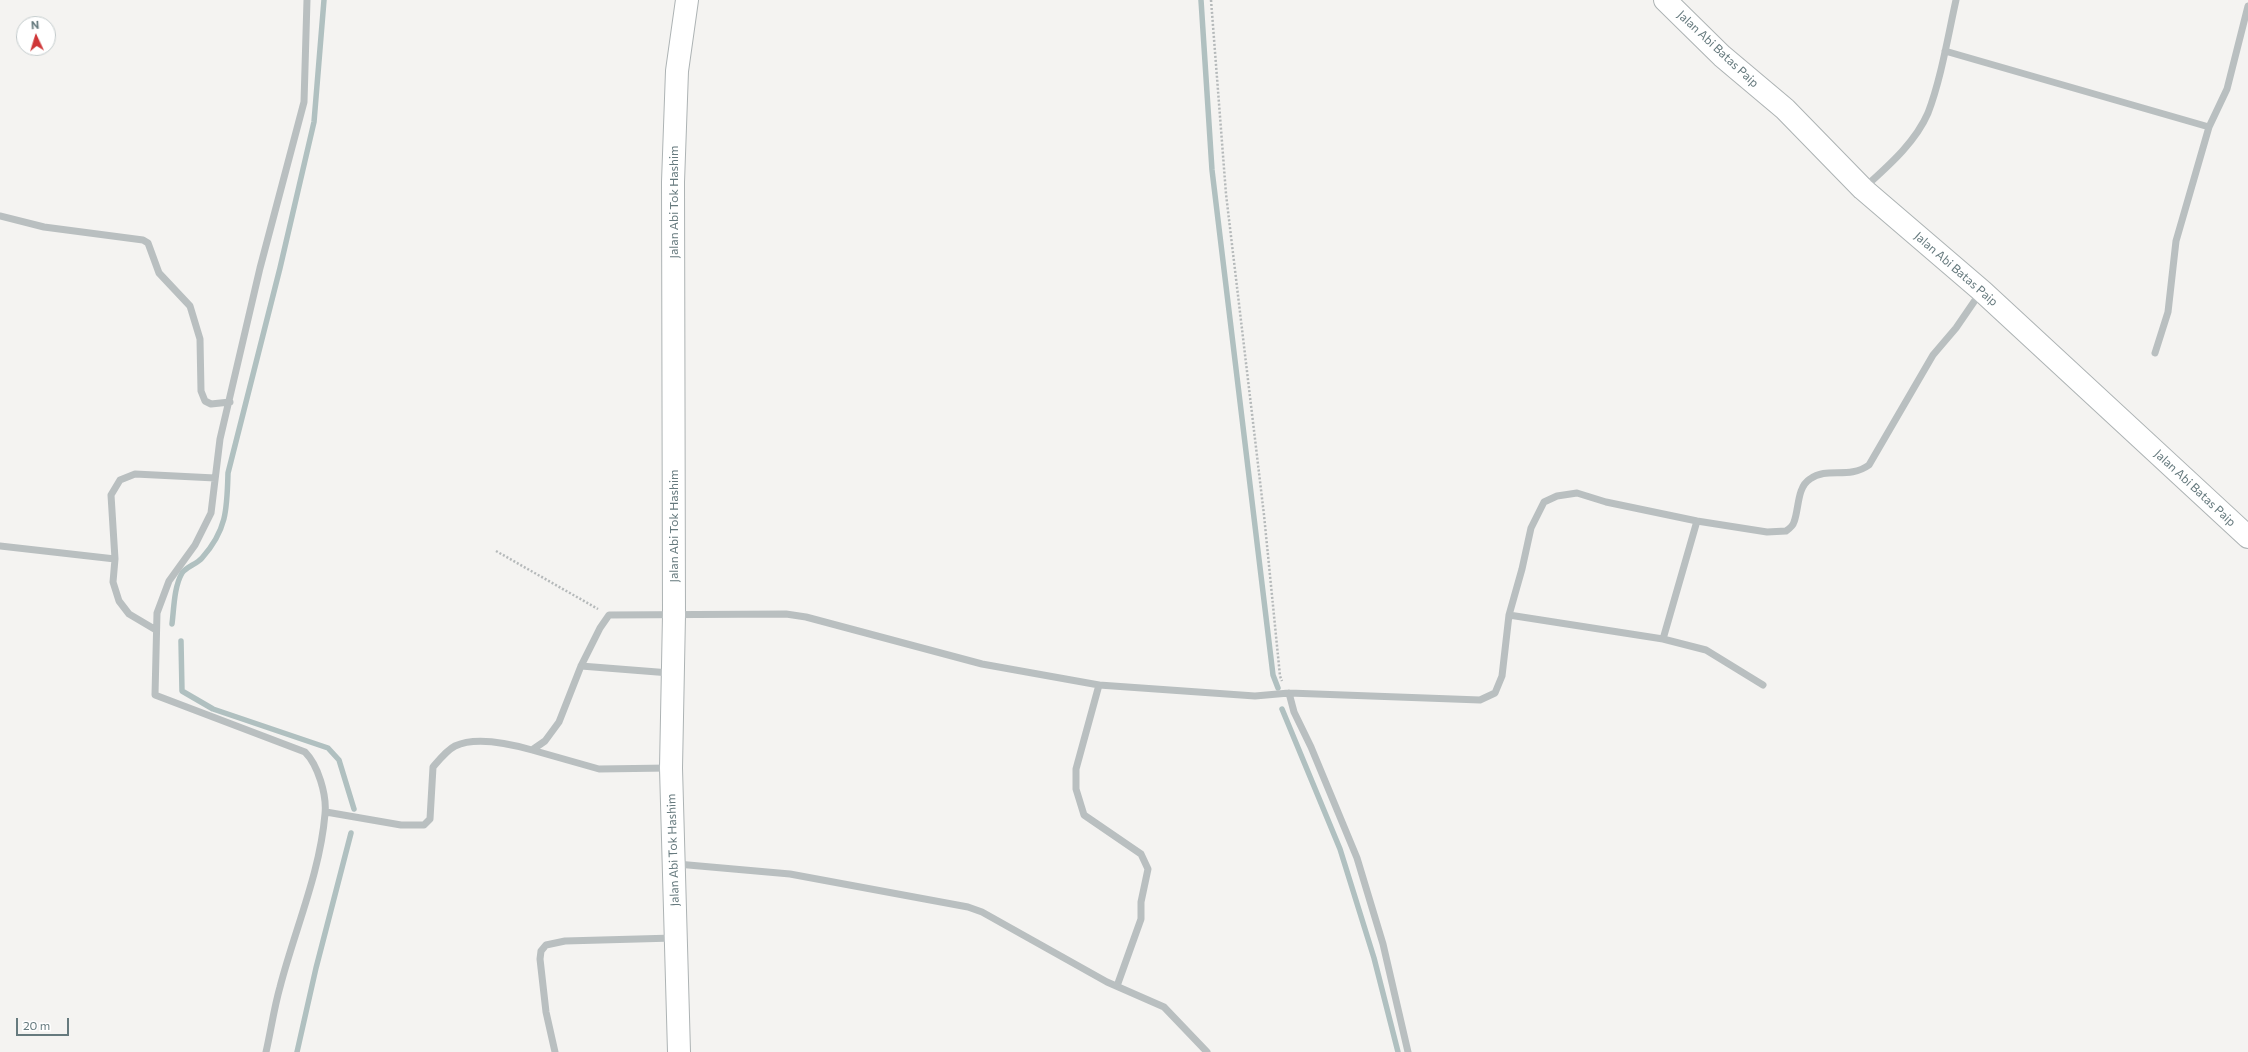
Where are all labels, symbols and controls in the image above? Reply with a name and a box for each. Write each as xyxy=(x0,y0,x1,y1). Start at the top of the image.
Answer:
street label: Jalan Abi Batas Paip xyxy=(1674,8,1762,90)
north arrow xyxy=(16,16,56,56)
text: N xyxy=(31,18,40,31)
street label: Jalan Abi Tok Hashim xyxy=(667,146,681,258)
street label: Jalan Abi Batas Paip xyxy=(1911,229,2001,309)
street label: Jalan Abi Batas Paip xyxy=(2151,447,2239,529)
street label: Jalan Abi Tok Hashim xyxy=(667,470,681,582)
street label: Jalan Abi Tok Hashim xyxy=(664,793,682,907)
scale bar xyxy=(18,1010,71,1036)
text: 20 m xyxy=(23,1018,50,1032)

